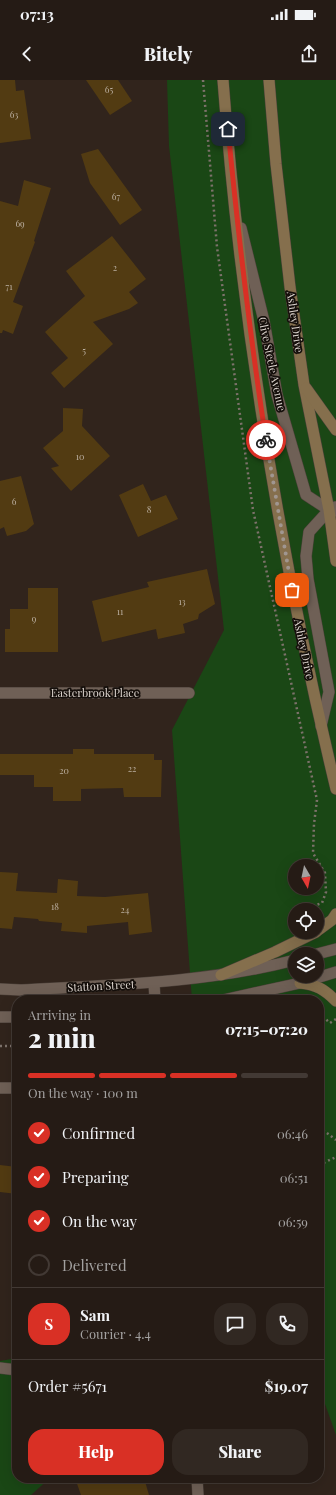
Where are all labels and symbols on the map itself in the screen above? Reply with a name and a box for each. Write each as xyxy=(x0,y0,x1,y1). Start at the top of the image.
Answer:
house number: 65 xyxy=(105,83,113,95)
house number: 63 xyxy=(10,108,18,120)
pin xyxy=(211,112,245,146)
house number: 67 xyxy=(112,190,120,202)
house number: 69 xyxy=(15,217,25,229)
house number: 2 xyxy=(113,261,117,273)
house number: 71 xyxy=(6,280,13,292)
street label: Ashley Drive xyxy=(284,289,307,354)
street label: Clive Steele Avenue xyxy=(255,316,290,413)
house number: 5 xyxy=(82,344,86,356)
courier xyxy=(246,420,286,460)
house number: 10 xyxy=(76,450,84,462)
house number: 6 xyxy=(12,495,17,507)
house number: 8 xyxy=(147,503,152,515)
pin xyxy=(275,573,309,607)
house number: 13 xyxy=(178,595,186,607)
house number: 11 xyxy=(117,605,124,617)
house number: 9 xyxy=(32,612,37,624)
street label: Ashley Drive xyxy=(291,616,318,681)
street label: Easterbrook Place xyxy=(51,685,140,700)
house number: 22 xyxy=(128,762,136,774)
house number: 20 xyxy=(59,764,69,776)
north arrow xyxy=(288,859,324,895)
house number: 18 xyxy=(51,900,59,912)
house number: 24 xyxy=(121,903,130,915)
street label: Statton Street xyxy=(67,976,135,995)

